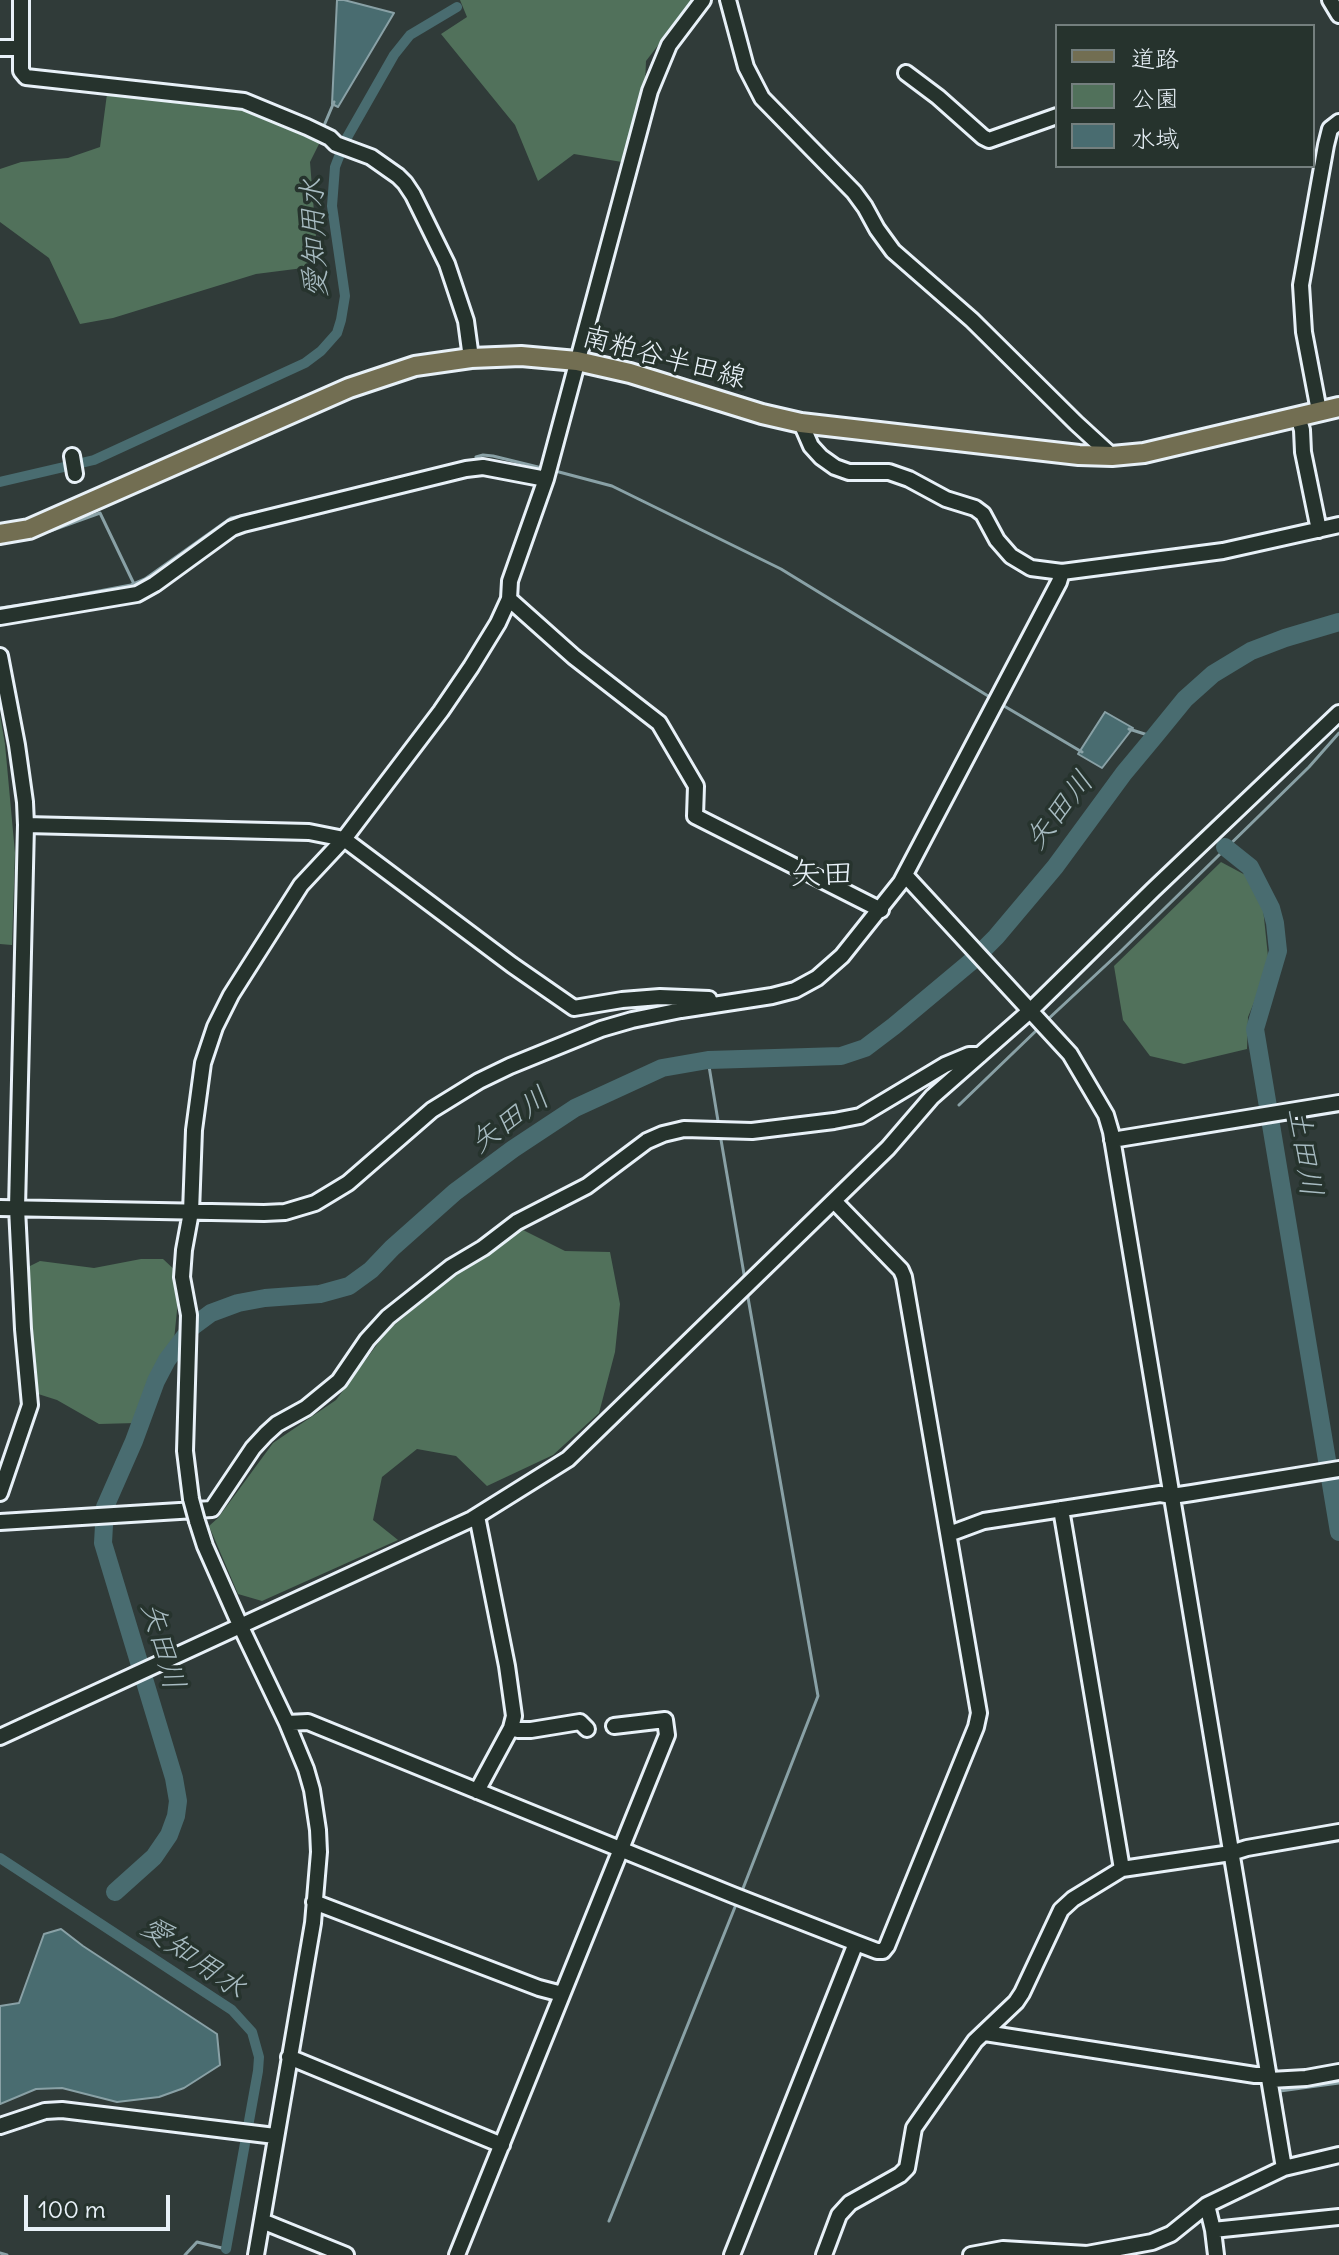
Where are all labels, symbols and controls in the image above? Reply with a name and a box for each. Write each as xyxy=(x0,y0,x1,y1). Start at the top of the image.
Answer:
legend xyxy=(1055,24,1315,168)
text: 道路 xyxy=(1131,43,1179,73)
text: 公園 xyxy=(1131,83,1179,113)
text: 水域 xyxy=(1131,123,1179,153)
water label: 愛知用水 xyxy=(295,177,335,299)
street label: 南粕谷半田線 xyxy=(579,320,749,396)
water label: 矢田川 xyxy=(1018,764,1102,858)
district label: 矢田 xyxy=(790,856,854,894)
water label: 矢田川 xyxy=(463,1080,557,1162)
water label: 土田川 xyxy=(1279,1105,1329,1199)
water label: 矢田川 xyxy=(132,1598,192,1694)
water label: 愛知用水 xyxy=(134,1909,252,2007)
scale bar xyxy=(28,2179,174,2229)
text: 100 m xyxy=(38,2194,106,2224)

